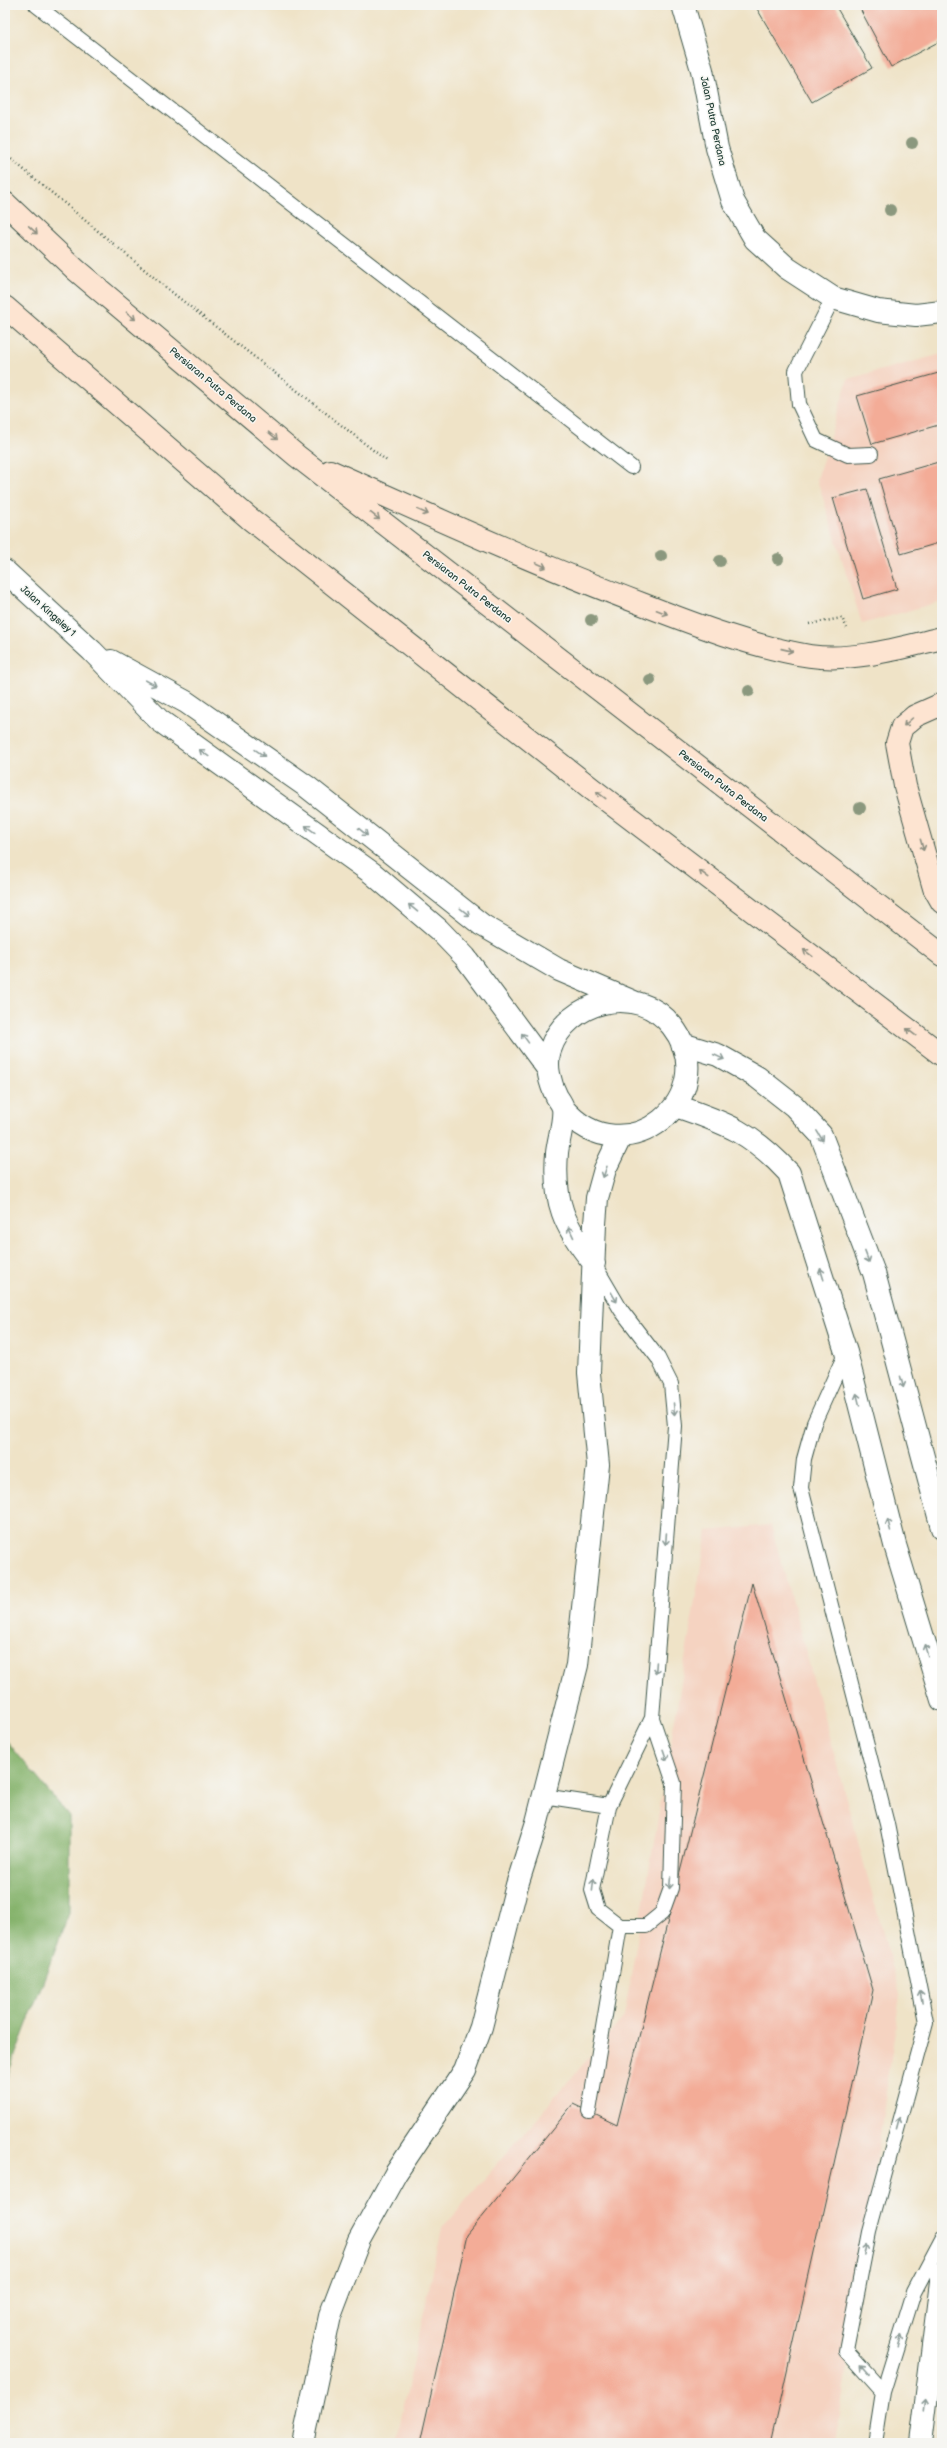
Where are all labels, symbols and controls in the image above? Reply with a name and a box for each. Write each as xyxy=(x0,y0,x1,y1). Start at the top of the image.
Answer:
street label: Jalan Putra Perdana xyxy=(698,75,728,167)
one-way arrow xyxy=(28,225,38,234)
one-way arrow xyxy=(125,311,136,320)
street label: Persiaran Putra Perdana xyxy=(167,345,259,425)
one-way arrow xyxy=(268,431,278,440)
one-way arrow xyxy=(416,509,428,516)
one-way arrow xyxy=(369,512,380,521)
street label: Persiaran Putra Perdana xyxy=(420,548,514,626)
one-way arrow xyxy=(535,561,547,569)
street label: Jalan Kingsley 1 xyxy=(18,583,78,639)
one-way arrow xyxy=(656,609,668,617)
one-way arrow xyxy=(780,647,793,655)
one-way arrow xyxy=(145,679,157,687)
one-way arrow xyxy=(903,717,913,726)
street label: Persiaran Putra Perdana xyxy=(676,747,770,825)
one-way arrow xyxy=(199,749,210,757)
one-way arrow xyxy=(254,749,265,757)
one-way arrow xyxy=(595,791,606,800)
one-way arrow xyxy=(305,825,316,833)
one-way arrow xyxy=(358,827,369,836)
one-way arrow xyxy=(919,839,926,852)
one-way arrow xyxy=(699,870,710,878)
one-way arrow xyxy=(408,903,418,912)
one-way arrow xyxy=(460,908,471,917)
one-way arrow xyxy=(802,949,813,957)
one-way arrow xyxy=(906,1027,917,1036)
one-way arrow xyxy=(521,1032,529,1043)
one-way arrow xyxy=(713,1054,725,1061)
one-way arrow xyxy=(816,1130,824,1141)
one-way arrow xyxy=(601,1165,608,1178)
one-way arrow xyxy=(567,1226,574,1238)
one-way arrow xyxy=(864,1250,872,1262)
one-way arrow xyxy=(818,1268,825,1281)
one-way arrow xyxy=(610,1291,618,1303)
one-way arrow xyxy=(899,1375,906,1388)
one-way arrow xyxy=(854,1393,861,1406)
one-way arrow xyxy=(670,1402,677,1415)
one-way arrow xyxy=(885,1519,893,1532)
one-way arrow xyxy=(663,1532,670,1545)
one-way arrow xyxy=(922,1644,930,1656)
one-way arrow xyxy=(653,1661,660,1674)
one-way arrow xyxy=(662,1748,669,1761)
one-way arrow xyxy=(667,1876,674,1889)
one-way arrow xyxy=(589,1879,597,1892)
one-way arrow xyxy=(916,1991,924,2004)
one-way arrow xyxy=(895,2117,903,2130)
one-way arrow xyxy=(862,2242,870,2255)
one-way arrow xyxy=(896,2335,903,2348)
one-way arrow xyxy=(859,2365,868,2375)
one-way arrow xyxy=(922,2398,930,2411)

